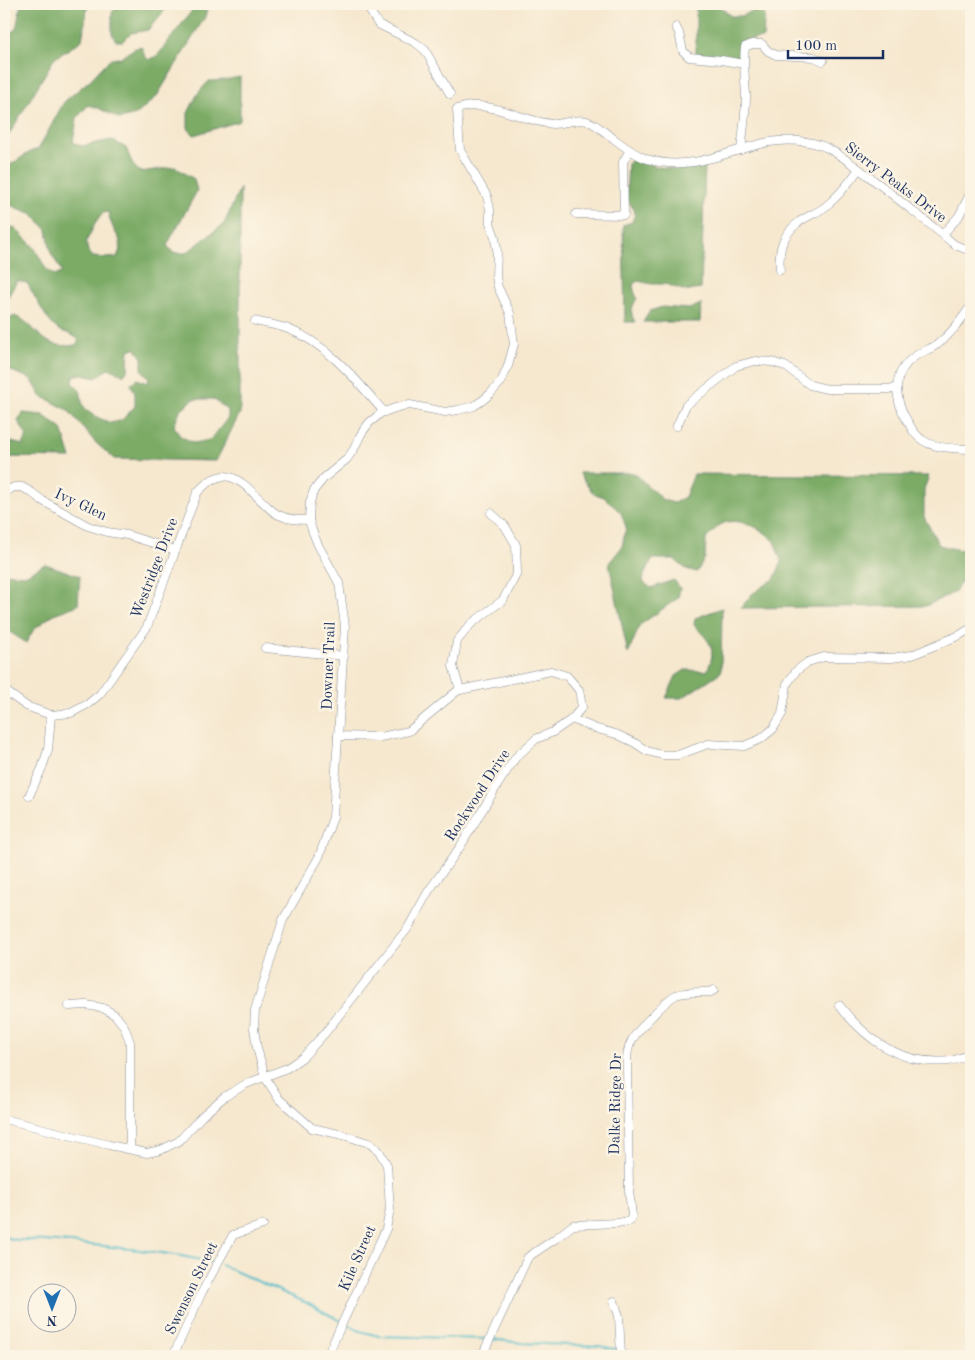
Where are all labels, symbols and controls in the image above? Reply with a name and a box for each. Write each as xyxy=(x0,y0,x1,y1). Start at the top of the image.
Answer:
scale bar xyxy=(788,28,882,60)
text: 100 m xyxy=(795,39,837,54)
street label: Sierry Peaks Drive xyxy=(841,140,949,226)
street label: Ivy Glen xyxy=(52,487,109,524)
street label: Westridge Drive xyxy=(129,516,182,621)
street label: Downer Trail xyxy=(320,622,339,710)
street label: Rockwood Drive xyxy=(443,747,514,845)
street label: Dalke Ridge Dr xyxy=(608,1053,625,1155)
street label: Kile Street xyxy=(337,1223,380,1294)
street label: Swenson Street xyxy=(163,1240,221,1337)
north arrow xyxy=(28,1282,78,1332)
text: N xyxy=(46,1313,57,1327)

